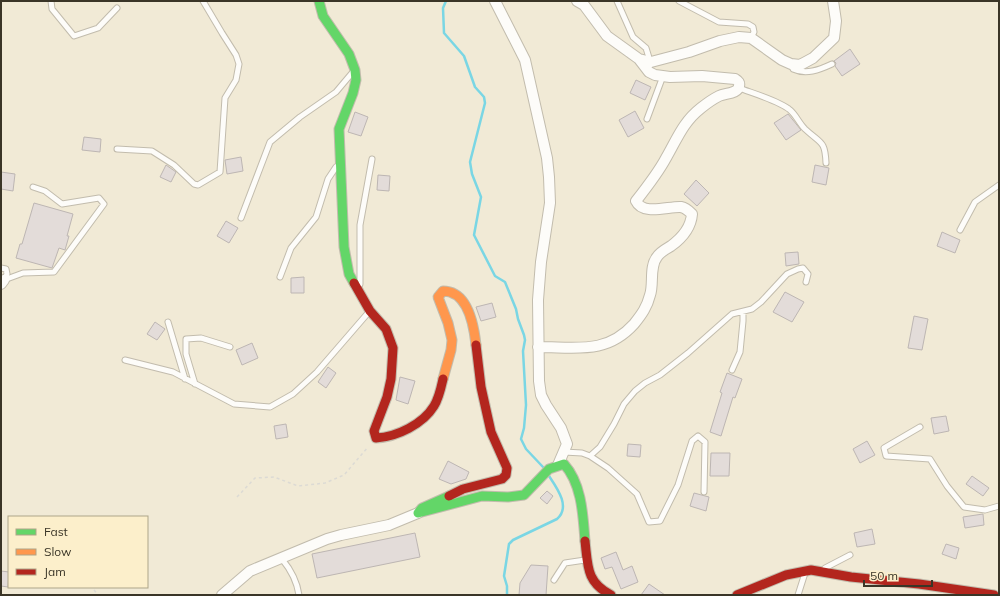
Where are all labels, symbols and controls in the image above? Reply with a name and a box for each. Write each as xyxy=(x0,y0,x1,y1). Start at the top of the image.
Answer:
legend xyxy=(8,516,148,588)
text: Fast xyxy=(44,524,68,539)
text: Slow xyxy=(44,544,72,559)
scale bar xyxy=(864,562,932,588)
text: Jam xyxy=(44,564,66,579)
text: 50 m xyxy=(870,568,898,583)

